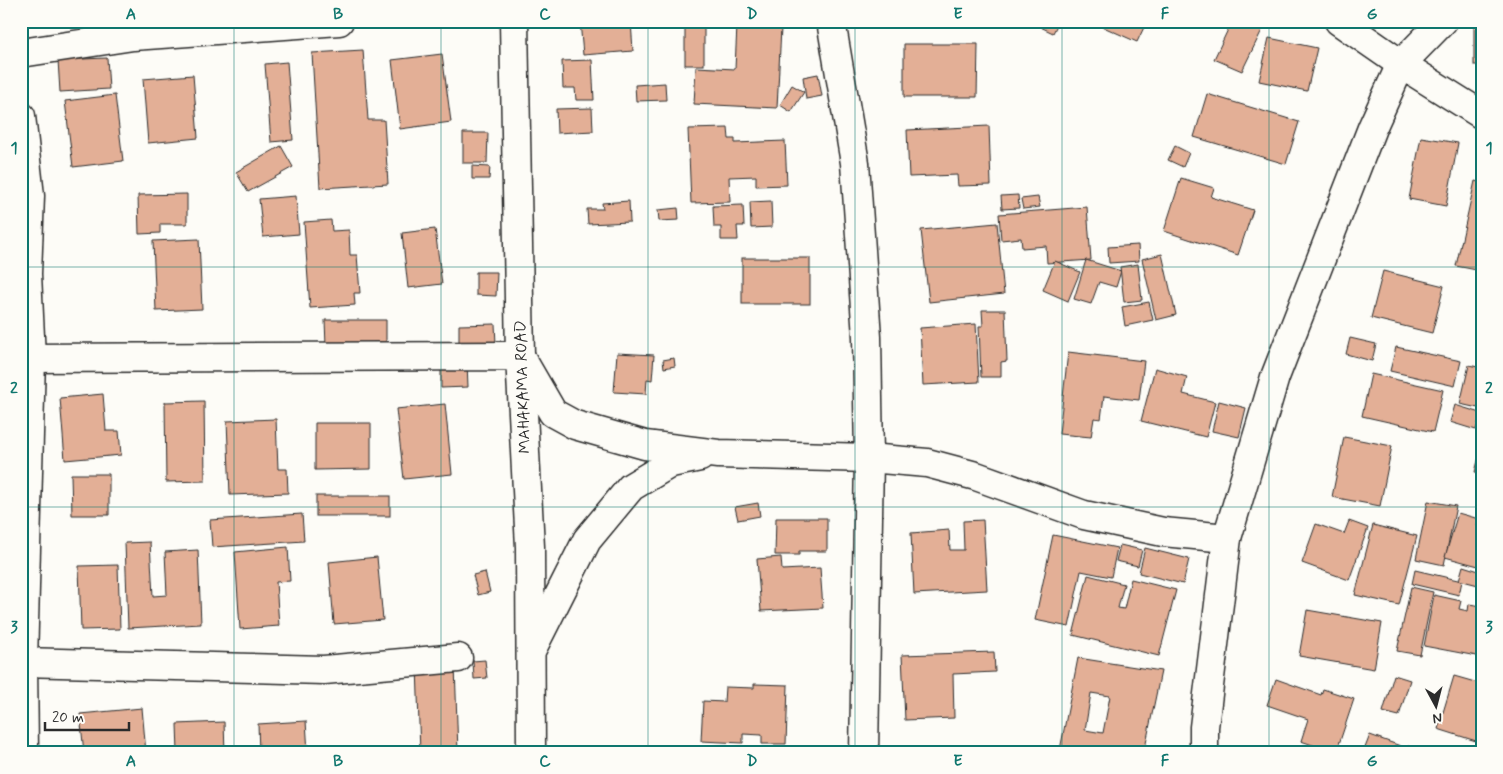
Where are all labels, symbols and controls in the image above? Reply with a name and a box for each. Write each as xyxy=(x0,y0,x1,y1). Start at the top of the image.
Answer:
text: A xyxy=(126,4,136,25)
text: B xyxy=(333,4,343,25)
text: C xyxy=(539,4,551,25)
text: D xyxy=(746,4,758,25)
text: E xyxy=(953,4,963,25)
text: F xyxy=(1161,4,1170,25)
text: G xyxy=(1367,4,1378,25)
text: 1 xyxy=(10,138,18,159)
text: 1 xyxy=(1485,138,1493,159)
street label: MAHAKAMA ROAD xyxy=(510,320,536,454)
text: 2 xyxy=(10,378,18,399)
text: 2 xyxy=(1485,378,1493,399)
text: 3 xyxy=(10,617,18,638)
text: 3 xyxy=(1485,617,1493,638)
north arrow xyxy=(1410,682,1460,732)
scale bar xyxy=(45,699,129,731)
text: 20 m xyxy=(52,708,84,728)
text: N xyxy=(1432,708,1443,727)
text: A xyxy=(126,751,136,772)
text: B xyxy=(333,751,343,772)
text: C xyxy=(539,751,551,772)
text: D xyxy=(746,751,758,772)
text: E xyxy=(953,751,963,772)
text: F xyxy=(1161,751,1170,772)
text: G xyxy=(1367,751,1378,772)

